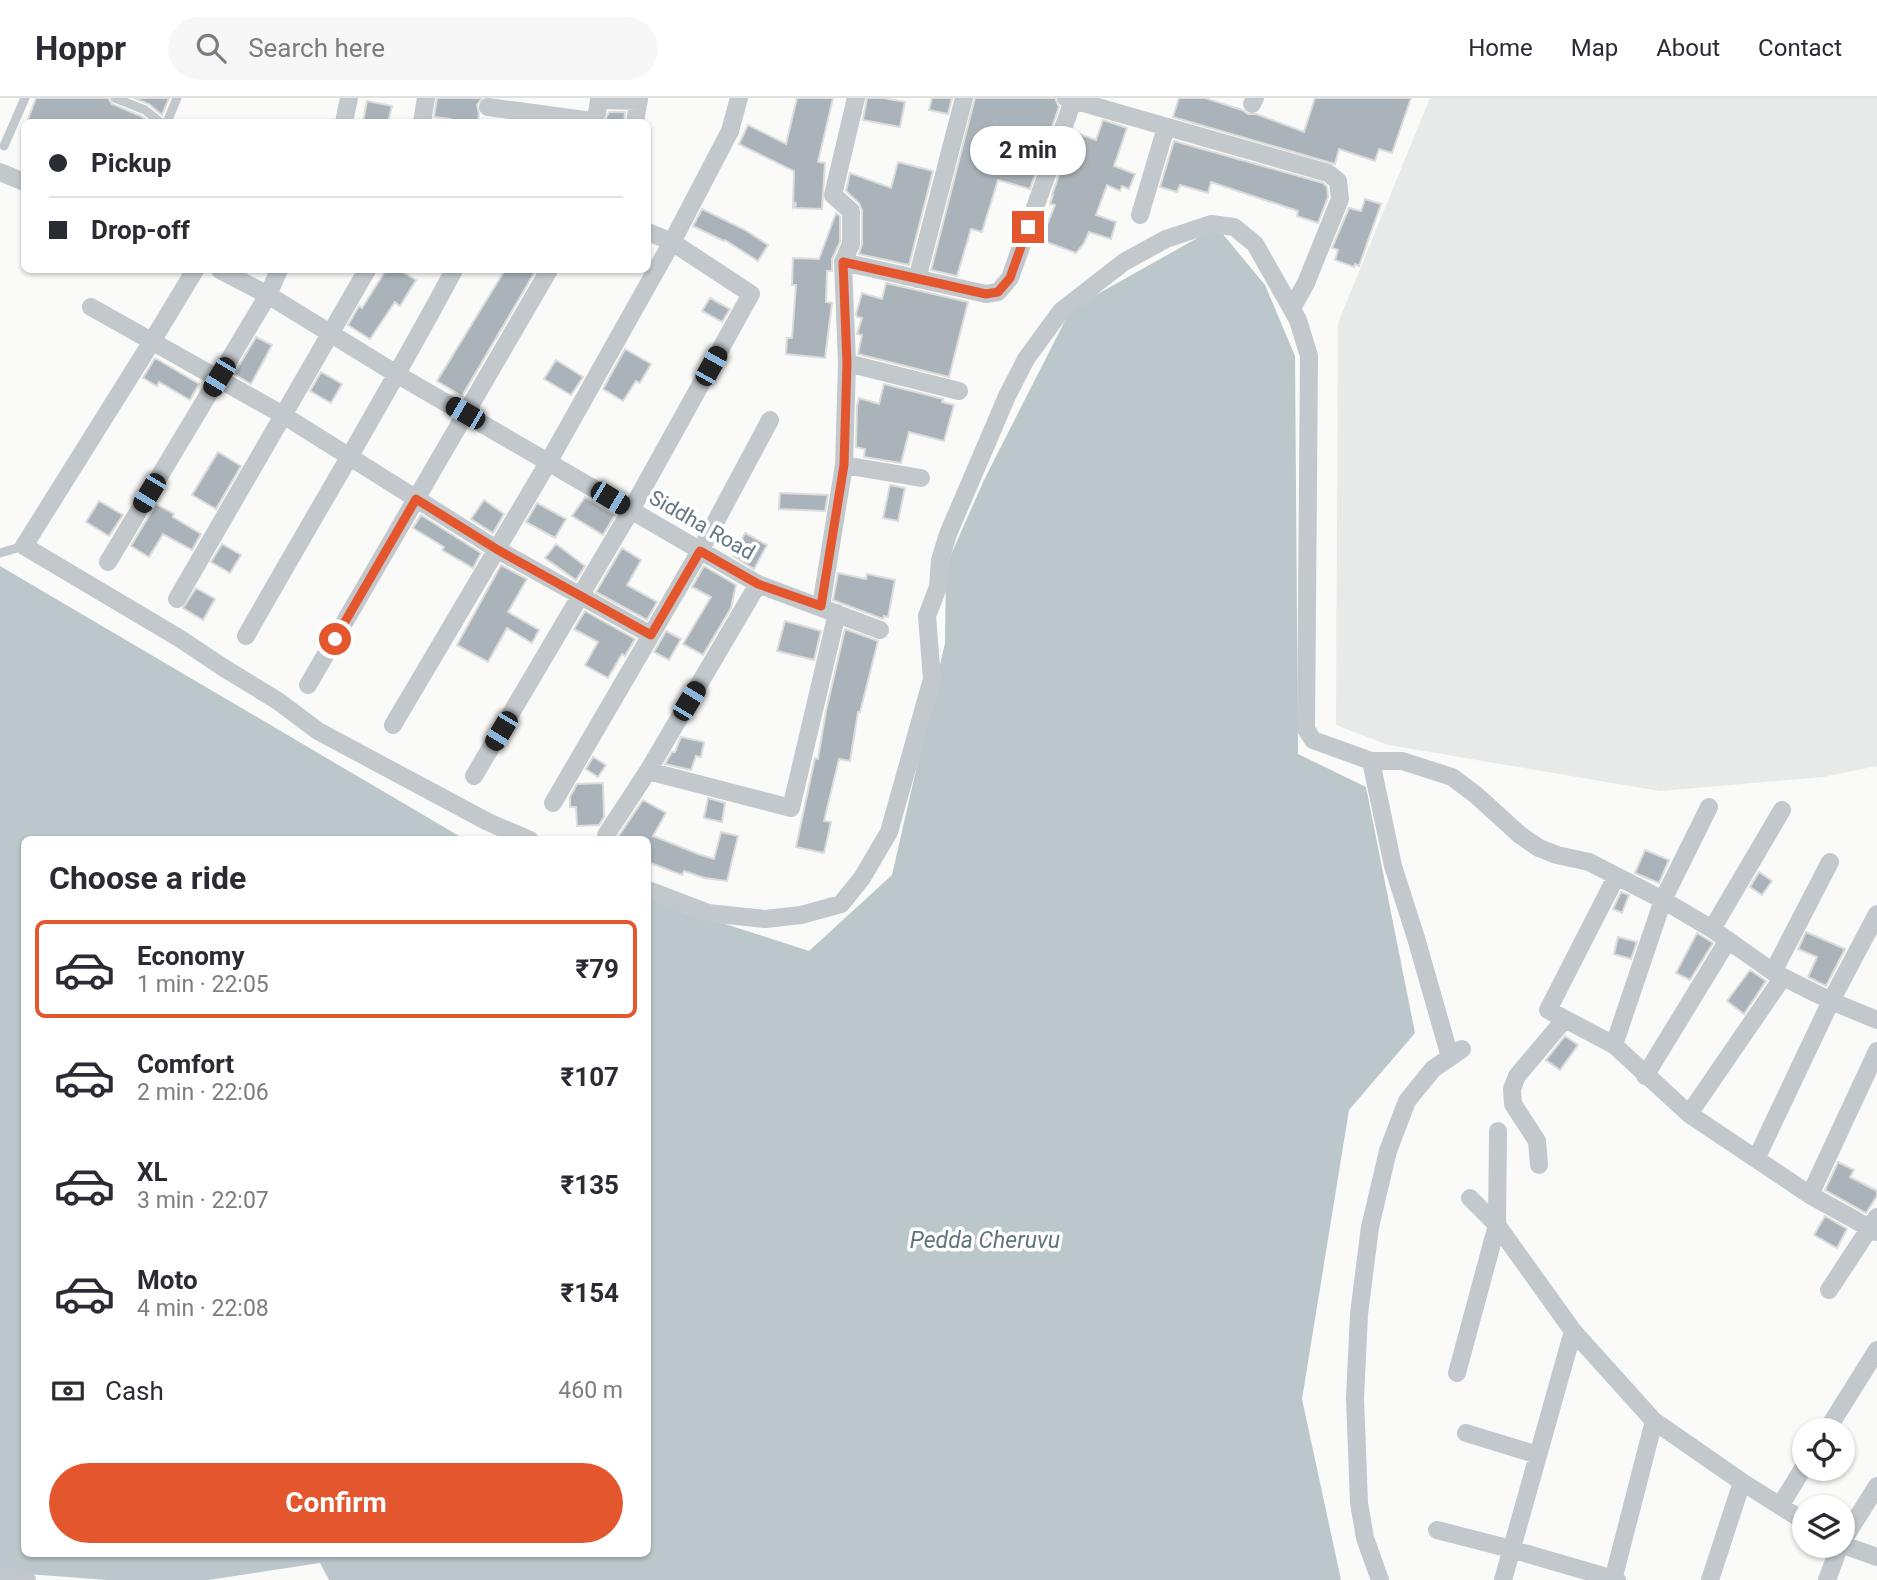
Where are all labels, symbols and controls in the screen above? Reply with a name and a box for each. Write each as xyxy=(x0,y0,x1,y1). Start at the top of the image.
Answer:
search box xyxy=(168,17,658,80)
text: Hoppr xyxy=(35,29,126,68)
icon: search xyxy=(192,29,230,67)
text: Search here xyxy=(248,33,385,63)
text: Home xyxy=(1468,34,1533,62)
text: Map xyxy=(1571,34,1618,62)
text: About xyxy=(1656,34,1720,62)
text: Contact xyxy=(1758,34,1842,62)
callout: 2 min xyxy=(970,125,1086,174)
text: 2 min xyxy=(999,137,1057,164)
text: Pickup xyxy=(91,148,171,178)
route end xyxy=(1012,211,1044,243)
text: Drop-off xyxy=(91,215,190,245)
car xyxy=(692,343,731,389)
car xyxy=(200,354,239,400)
car xyxy=(442,393,489,433)
car xyxy=(130,470,169,516)
car xyxy=(587,478,634,518)
street label: Siddha Road xyxy=(645,485,759,565)
route start xyxy=(319,623,351,655)
car xyxy=(670,678,709,724)
car xyxy=(482,708,521,754)
text: Choose a ride xyxy=(49,859,246,897)
icon: car xyxy=(53,938,116,1001)
text: Economy xyxy=(137,941,244,971)
text: ₹79 xyxy=(575,954,619,984)
text: 1 min · 22:05 xyxy=(137,971,269,998)
icon: car xyxy=(53,1046,116,1109)
text: Comfort xyxy=(137,1049,234,1079)
text: ₹107 xyxy=(561,1062,619,1092)
text: 2 min · 22:06 xyxy=(137,1079,269,1106)
icon: car xyxy=(53,1154,116,1217)
text: XL xyxy=(137,1157,168,1187)
text: ₹135 xyxy=(561,1170,619,1200)
text: 3 min · 22:07 xyxy=(137,1187,269,1214)
water label: Pedda Cheruvu xyxy=(910,1227,1060,1254)
icon: car xyxy=(53,1262,116,1325)
text: Moto xyxy=(137,1265,198,1295)
text: ₹154 xyxy=(561,1278,619,1308)
text: 4 min · 22:08 xyxy=(137,1295,269,1322)
icon: cash xyxy=(49,1372,87,1410)
text: Cash xyxy=(105,1376,164,1406)
text: 460 m xyxy=(558,1377,623,1404)
map controls xyxy=(1792,1418,1855,1558)
button: locate xyxy=(1792,1418,1855,1481)
button: Confirm xyxy=(49,1463,623,1543)
button: layers xyxy=(1792,1495,1855,1558)

